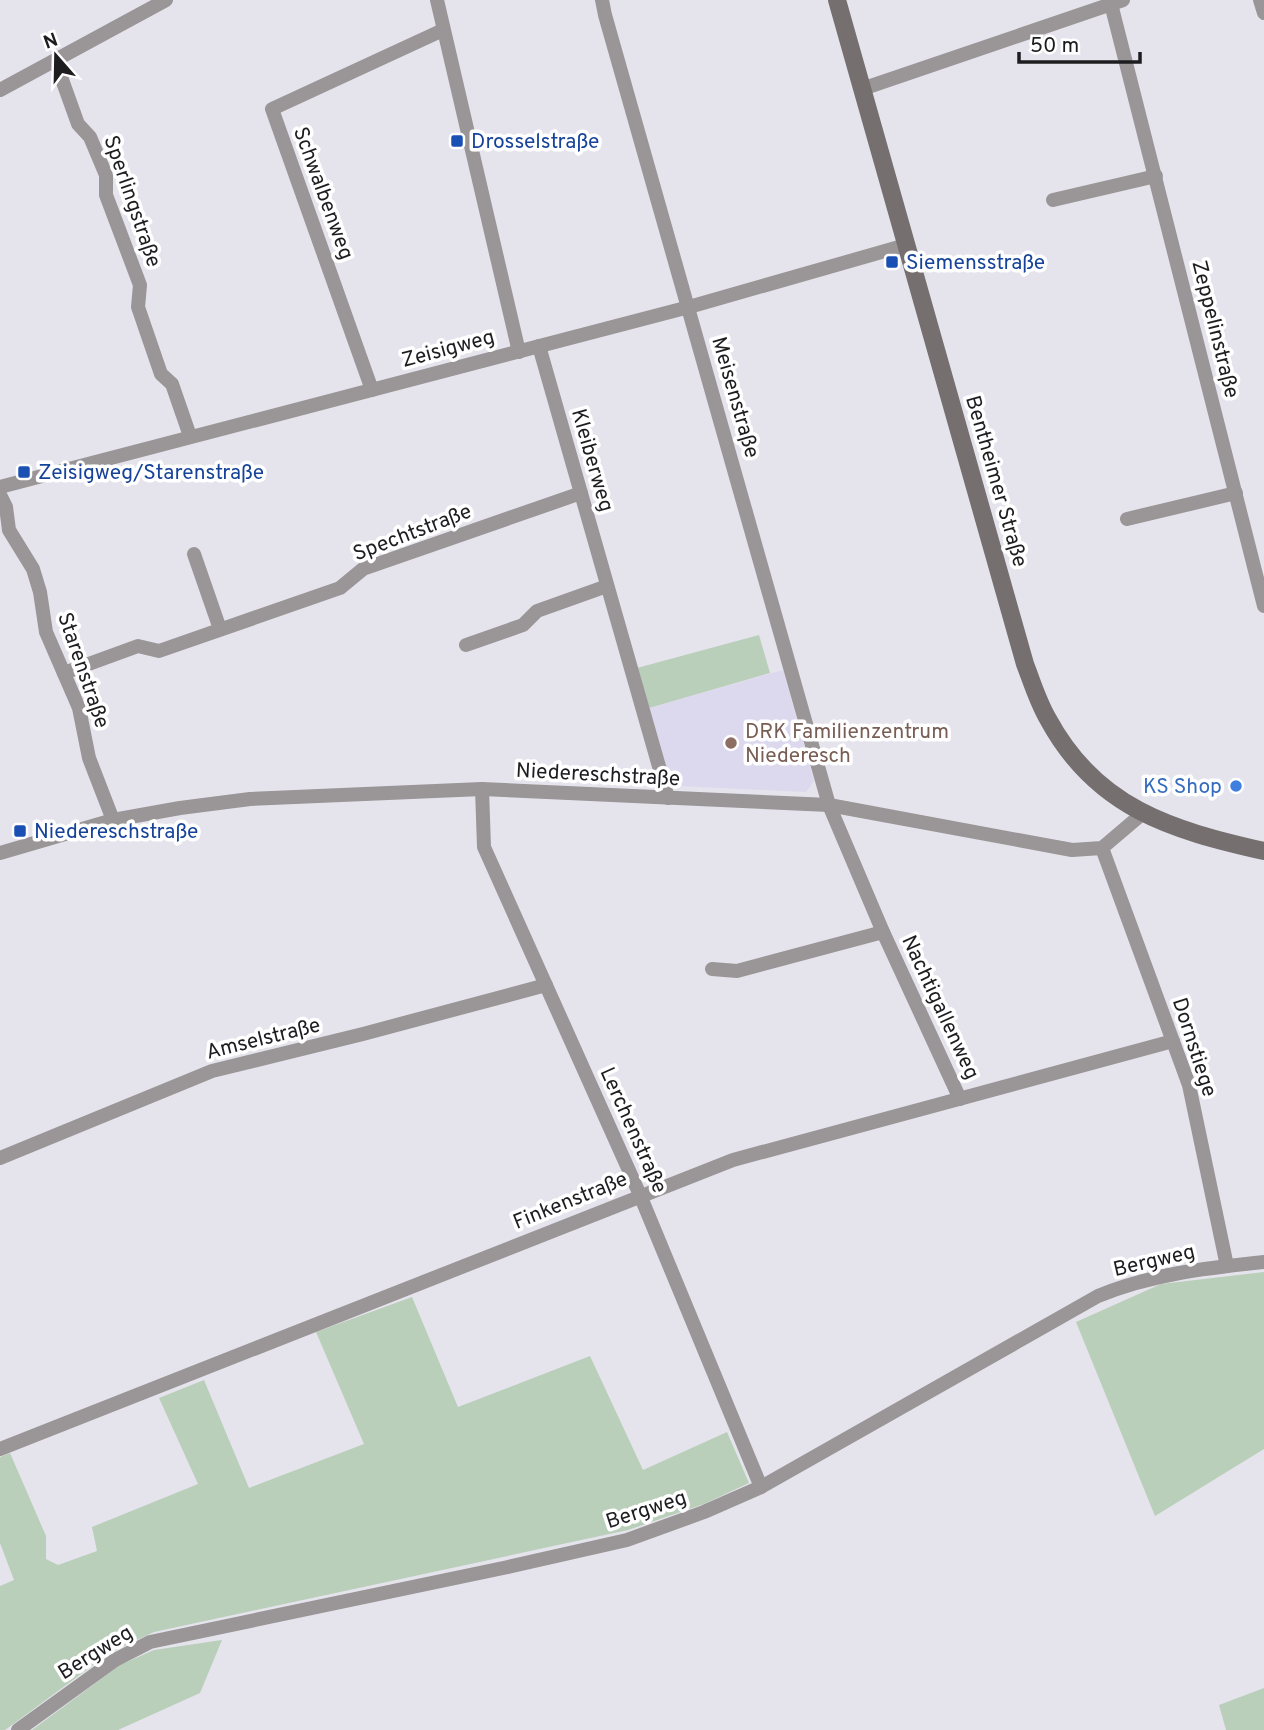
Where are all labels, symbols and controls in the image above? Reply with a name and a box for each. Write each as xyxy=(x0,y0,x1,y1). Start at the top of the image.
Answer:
north arrow xyxy=(21,21,91,91)
scale bar xyxy=(1019,21,1140,65)
text: N xyxy=(40,28,61,56)
text: 50 m xyxy=(1030,33,1079,60)
street label: Schwalbenweg xyxy=(286,123,359,264)
place label: Drosselstraße xyxy=(471,129,599,156)
street label: Sperlingstraße xyxy=(96,132,167,271)
marker: Drosselstraße xyxy=(449,133,465,149)
place label: Siemensstraße xyxy=(906,250,1045,277)
marker: Siemensstraße xyxy=(884,254,900,270)
street label: Zeppelinstraße xyxy=(1184,258,1245,401)
street label: Zeisigweg xyxy=(399,324,498,375)
street label: Meisenstraße xyxy=(704,334,765,461)
street label: Bentheimer Straße xyxy=(958,393,1033,570)
street label: Kleiberweg xyxy=(564,406,619,515)
place label: Zeisigweg/Starenstraße xyxy=(38,460,264,487)
marker: Zeisigweg/Starenstraße xyxy=(16,464,32,480)
street label: Spechtstraße xyxy=(350,498,476,568)
street label: Starenstraße xyxy=(50,609,115,732)
place label: DRK Familienzentrum Niederesch xyxy=(745,719,949,770)
marker: DRK Familienzentrum Niederesch xyxy=(723,735,739,751)
street label: Niedereschstraße xyxy=(515,758,681,793)
place label: KS Shop xyxy=(1143,774,1222,801)
marker: KS Shop xyxy=(1228,778,1244,794)
place label: Niedereschstraße xyxy=(34,819,198,846)
marker: Niedereschstraße xyxy=(12,823,28,839)
street label: Nachtigallenweg xyxy=(894,931,985,1084)
street label: Dornstiege xyxy=(1165,994,1222,1101)
street label: Amselstraße xyxy=(203,1012,323,1067)
street label: Lerchenstraße xyxy=(593,1063,672,1198)
street label: Finkenstraße xyxy=(509,1166,632,1237)
street label: Bergweg xyxy=(1111,1239,1198,1284)
street label: Bergweg xyxy=(603,1485,690,1536)
street label: Bergweg xyxy=(53,1620,138,1687)

